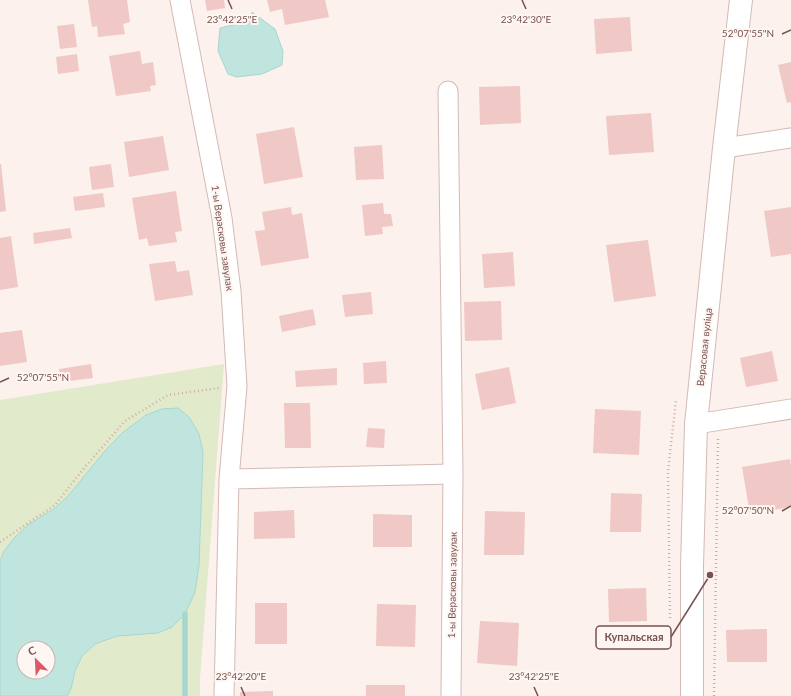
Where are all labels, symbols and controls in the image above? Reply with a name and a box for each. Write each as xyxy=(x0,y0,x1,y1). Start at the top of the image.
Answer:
text: 23°42'25"E xyxy=(207,13,257,25)
text: 23°42'30"E xyxy=(501,13,551,25)
text: 52°07'55"N xyxy=(722,27,774,39)
street label: 1-ы Верасковы завулак xyxy=(210,184,236,292)
street label: Верасовая вуліца xyxy=(694,307,714,387)
text: 52°07'55"N xyxy=(17,371,69,383)
text: 52°07'50"N xyxy=(722,504,774,516)
street label: 1-ы Верасковы завулак xyxy=(445,531,459,638)
callout: Купальская xyxy=(596,626,671,649)
text: Купальская xyxy=(604,630,664,643)
north arrow xyxy=(16,640,56,680)
text: С xyxy=(26,643,38,658)
text: 23°42'20"E xyxy=(216,670,266,682)
text: 23°42'25"E xyxy=(509,670,559,682)

